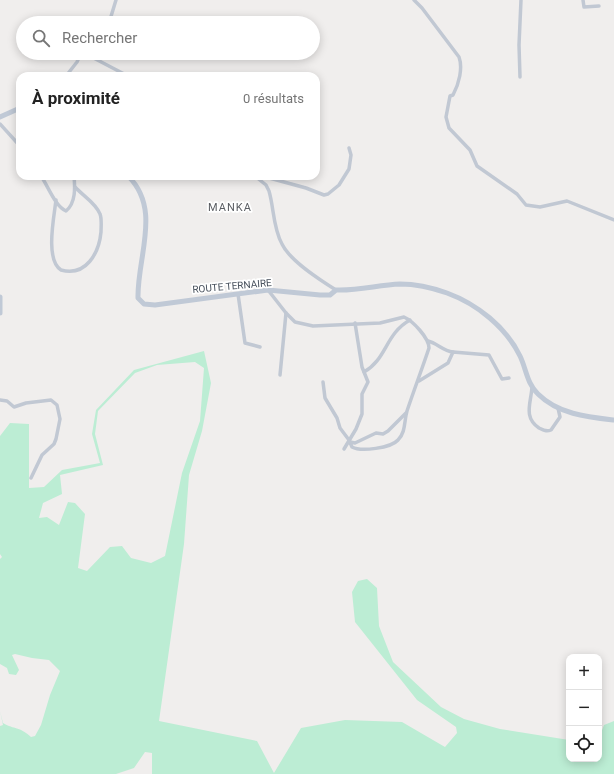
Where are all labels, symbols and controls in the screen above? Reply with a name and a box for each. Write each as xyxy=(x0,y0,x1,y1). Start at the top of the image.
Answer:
search box xyxy=(16,16,320,60)
icon: search xyxy=(30,27,52,49)
text: Rechercher xyxy=(62,29,137,47)
text: À proximité xyxy=(32,88,120,108)
text: 0 résultats xyxy=(243,91,304,106)
district label: MANKA xyxy=(208,201,252,214)
street label: ROUTE TERNAIRE xyxy=(192,277,272,295)
map controls xyxy=(566,654,602,762)
button: + xyxy=(566,654,602,690)
button: − xyxy=(566,690,602,726)
button: locate xyxy=(566,726,602,762)

